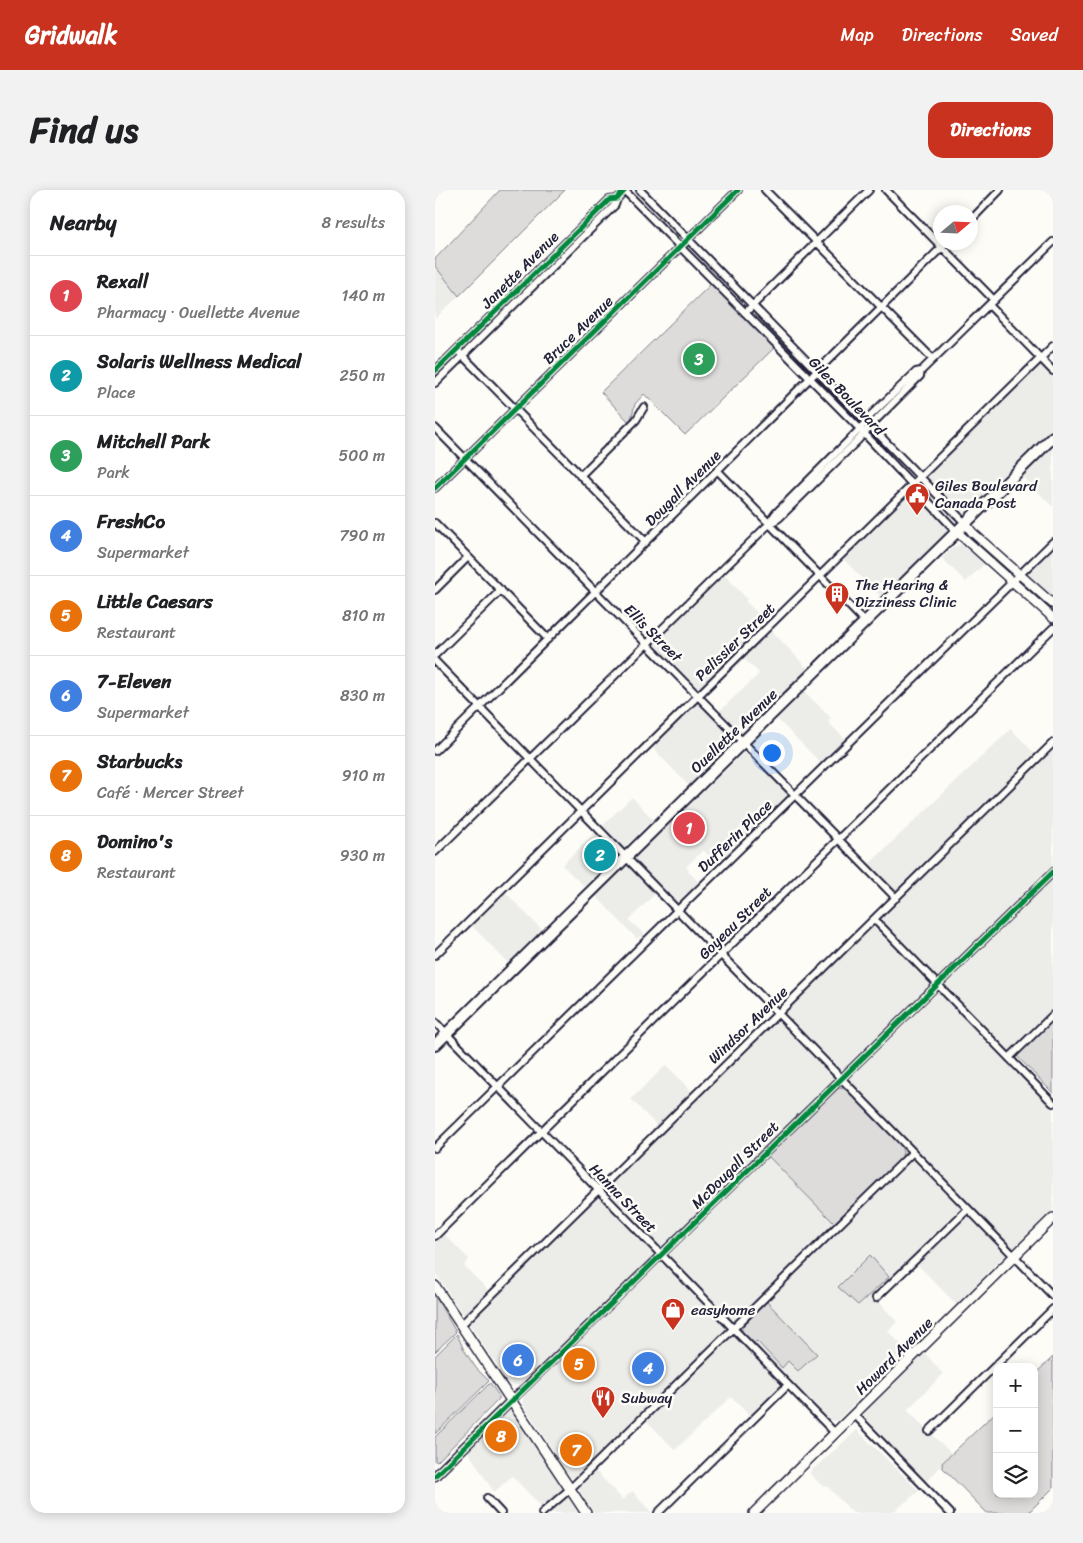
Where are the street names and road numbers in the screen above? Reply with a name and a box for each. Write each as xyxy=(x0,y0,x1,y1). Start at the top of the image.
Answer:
street label: Janette Avenue xyxy=(474,225,565,316)
street label: Bruce Avenue xyxy=(536,289,620,371)
street label: Giles Boulevard xyxy=(802,350,892,442)
street label: Dougall Avenue xyxy=(638,443,728,533)
street label: Pelissier Street xyxy=(689,596,782,687)
street label: Ellis Street xyxy=(618,598,689,669)
street label: Ouellette Avenue xyxy=(684,682,784,780)
street label: Dufferin Place xyxy=(691,793,779,879)
street label: Goyeau Street xyxy=(692,880,778,966)
street label: Windsor Avenue xyxy=(702,980,794,1070)
street label: McDougall Street xyxy=(685,1114,786,1215)
street label: Hanna Street xyxy=(583,1157,664,1239)
street label: Howard Avenue xyxy=(849,1311,939,1401)

